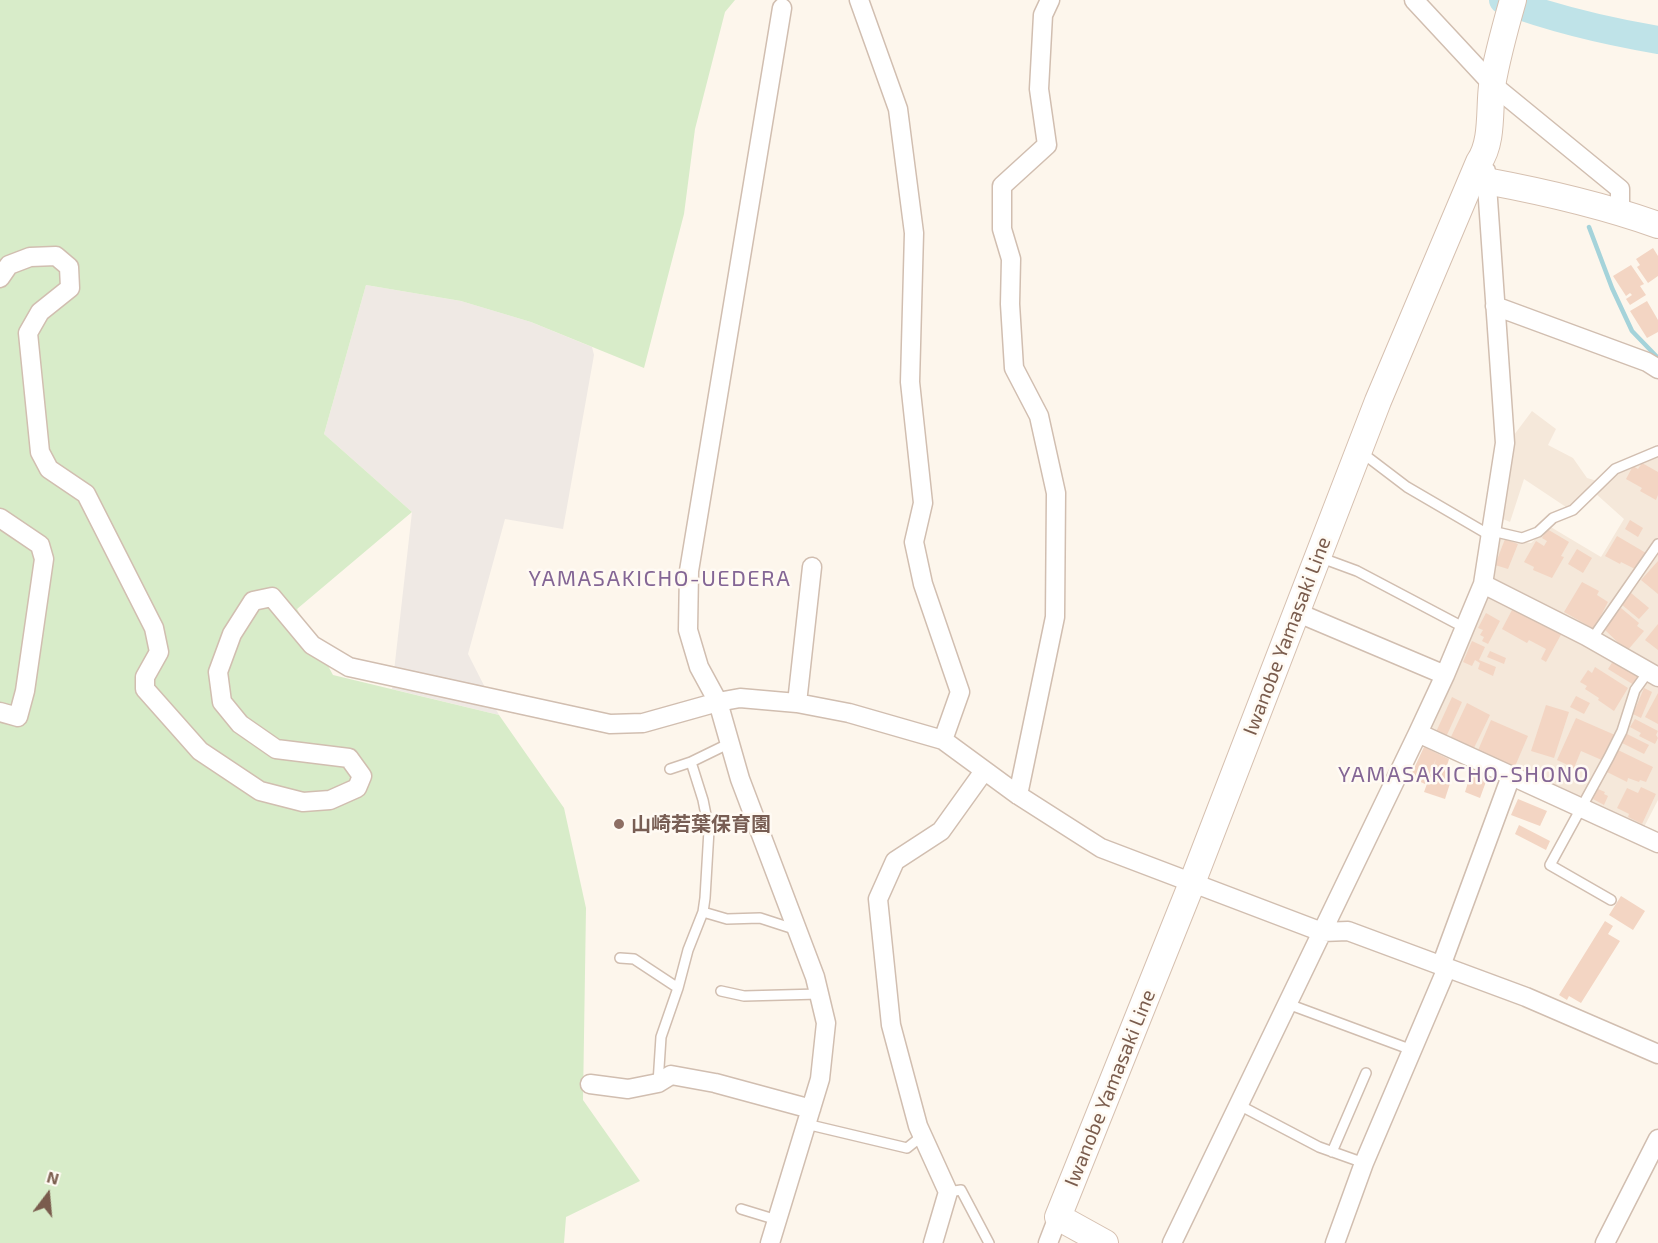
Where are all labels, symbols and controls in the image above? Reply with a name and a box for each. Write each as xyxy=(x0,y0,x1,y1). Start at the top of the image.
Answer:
street label: Iwanobe Yamasaki Line xyxy=(1238,534,1336,738)
district label: YAMASAKICHO-UEDERA xyxy=(529,566,791,592)
district label: YAMASAKICHO-SHONO xyxy=(1338,762,1590,788)
place label: 山崎若葉保育園 xyxy=(631,812,771,836)
marker: 山崎若葉保育園 xyxy=(612,817,626,831)
street label: Iwanobe Yamasaki Line xyxy=(1059,986,1161,1190)
north arrow xyxy=(18,1165,78,1225)
text: N xyxy=(45,1166,61,1188)

